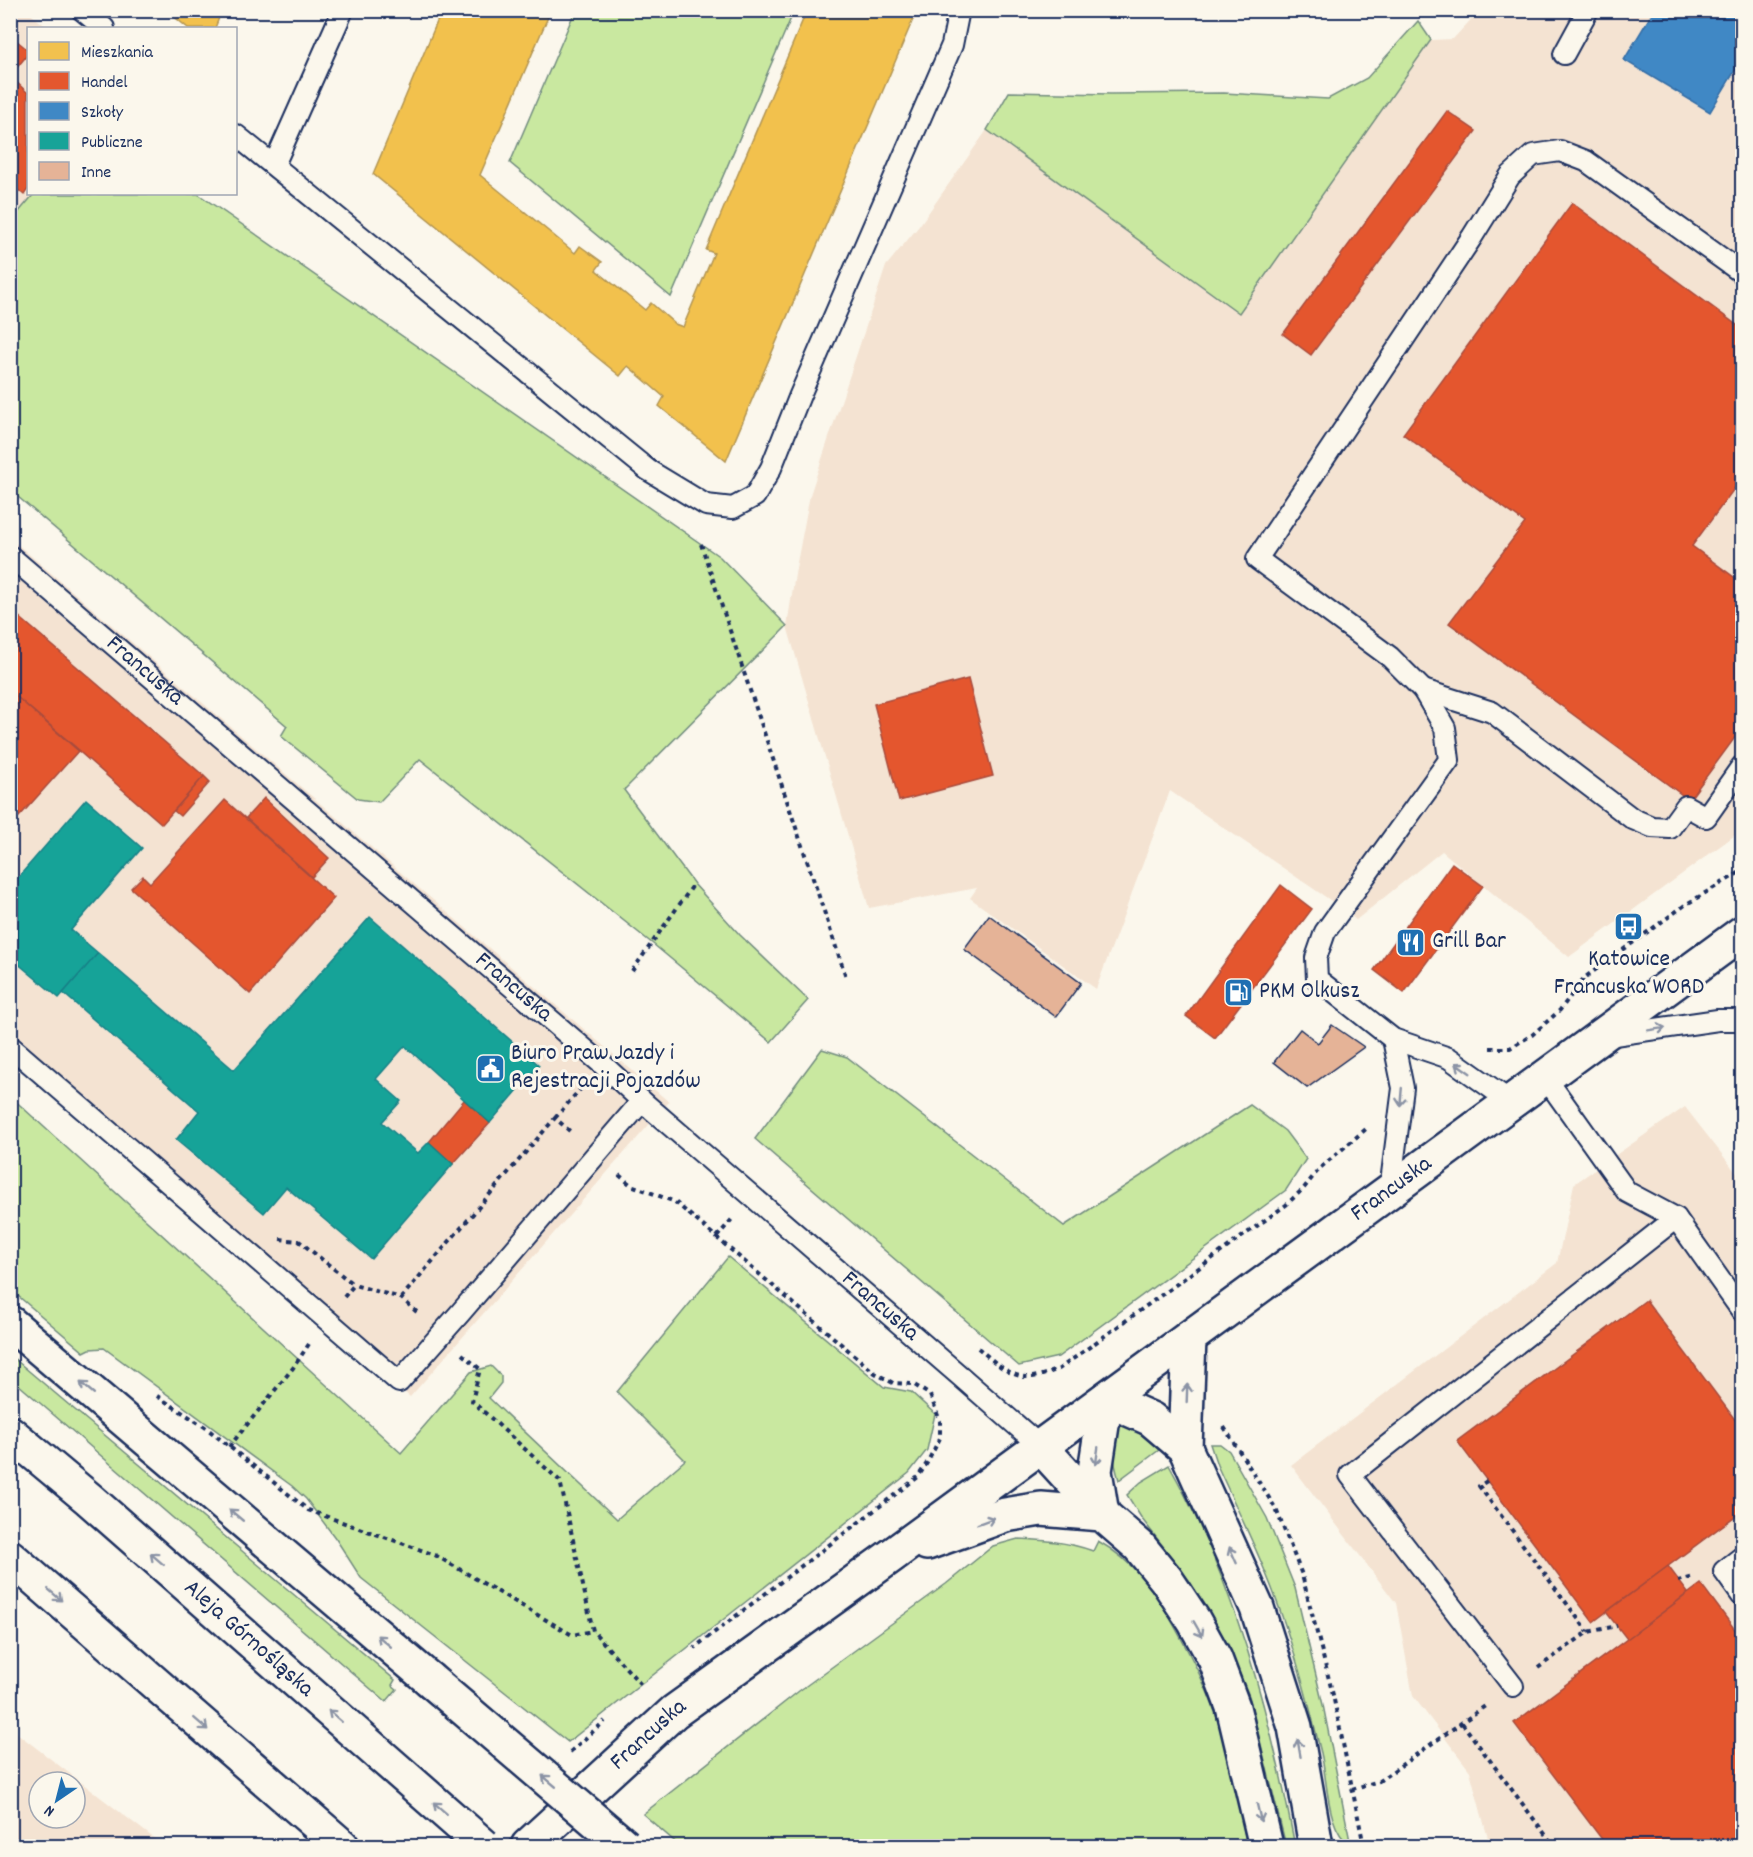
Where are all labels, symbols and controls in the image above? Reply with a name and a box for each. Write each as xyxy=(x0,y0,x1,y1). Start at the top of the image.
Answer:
legend xyxy=(27,27,237,195)
text: Mieszkania xyxy=(81,41,154,66)
text: Handel xyxy=(81,71,128,96)
text: Szkoły xyxy=(81,101,124,126)
text: Publiczne xyxy=(81,131,143,156)
text: Inne xyxy=(81,161,111,186)
street label: Francuska xyxy=(98,628,191,715)
bus stop icon: Katowice Francuska WORD xyxy=(1613,911,1645,943)
place label: Grill Bar xyxy=(1432,925,1506,959)
restaurant icon: Grill Bar xyxy=(1395,926,1427,958)
place label: Katowice Francuska WORD xyxy=(1554,943,1704,1005)
street label: Francuska xyxy=(467,945,560,1031)
place label: PKM Olkusz xyxy=(1259,975,1359,1009)
fuel station icon: PKM Olkusz xyxy=(1222,976,1254,1008)
one-way arrow xyxy=(1646,1023,1666,1034)
place label: Biuro Praw Jazdy i Rejestracji Pojazdów xyxy=(511,1037,701,1099)
public building icon: Biuro Praw Jazdy i Rejestracji Pojazdów xyxy=(474,1052,506,1084)
one-way arrow xyxy=(1456,1062,1472,1074)
one-way arrow xyxy=(1395,1086,1406,1106)
street label: Francuska xyxy=(1344,1148,1440,1231)
street label: Francuska xyxy=(834,1263,927,1350)
one-way arrow xyxy=(80,1381,95,1395)
one-way arrow xyxy=(1181,1383,1192,1403)
one-way arrow xyxy=(1092,1446,1103,1466)
one-way arrow xyxy=(228,1508,244,1521)
one-way arrow xyxy=(976,1515,995,1526)
one-way arrow xyxy=(1227,1546,1238,1564)
one-way arrow xyxy=(150,1552,165,1566)
street label: Aleja Górnośląska xyxy=(175,1572,322,1706)
one-way arrow xyxy=(47,1588,62,1602)
one-way arrow xyxy=(1192,1620,1204,1637)
one-way arrow xyxy=(377,1634,392,1648)
street label: Francuska xyxy=(603,1691,695,1779)
one-way arrow xyxy=(328,1709,343,1723)
one-way arrow xyxy=(193,1717,208,1731)
one-way arrow xyxy=(1293,1738,1304,1758)
north arrow xyxy=(27,1770,87,1830)
one-way arrow xyxy=(542,1774,557,1788)
text: N xyxy=(40,1798,60,1822)
one-way arrow xyxy=(433,1801,448,1815)
one-way arrow xyxy=(1253,1803,1265,1822)

